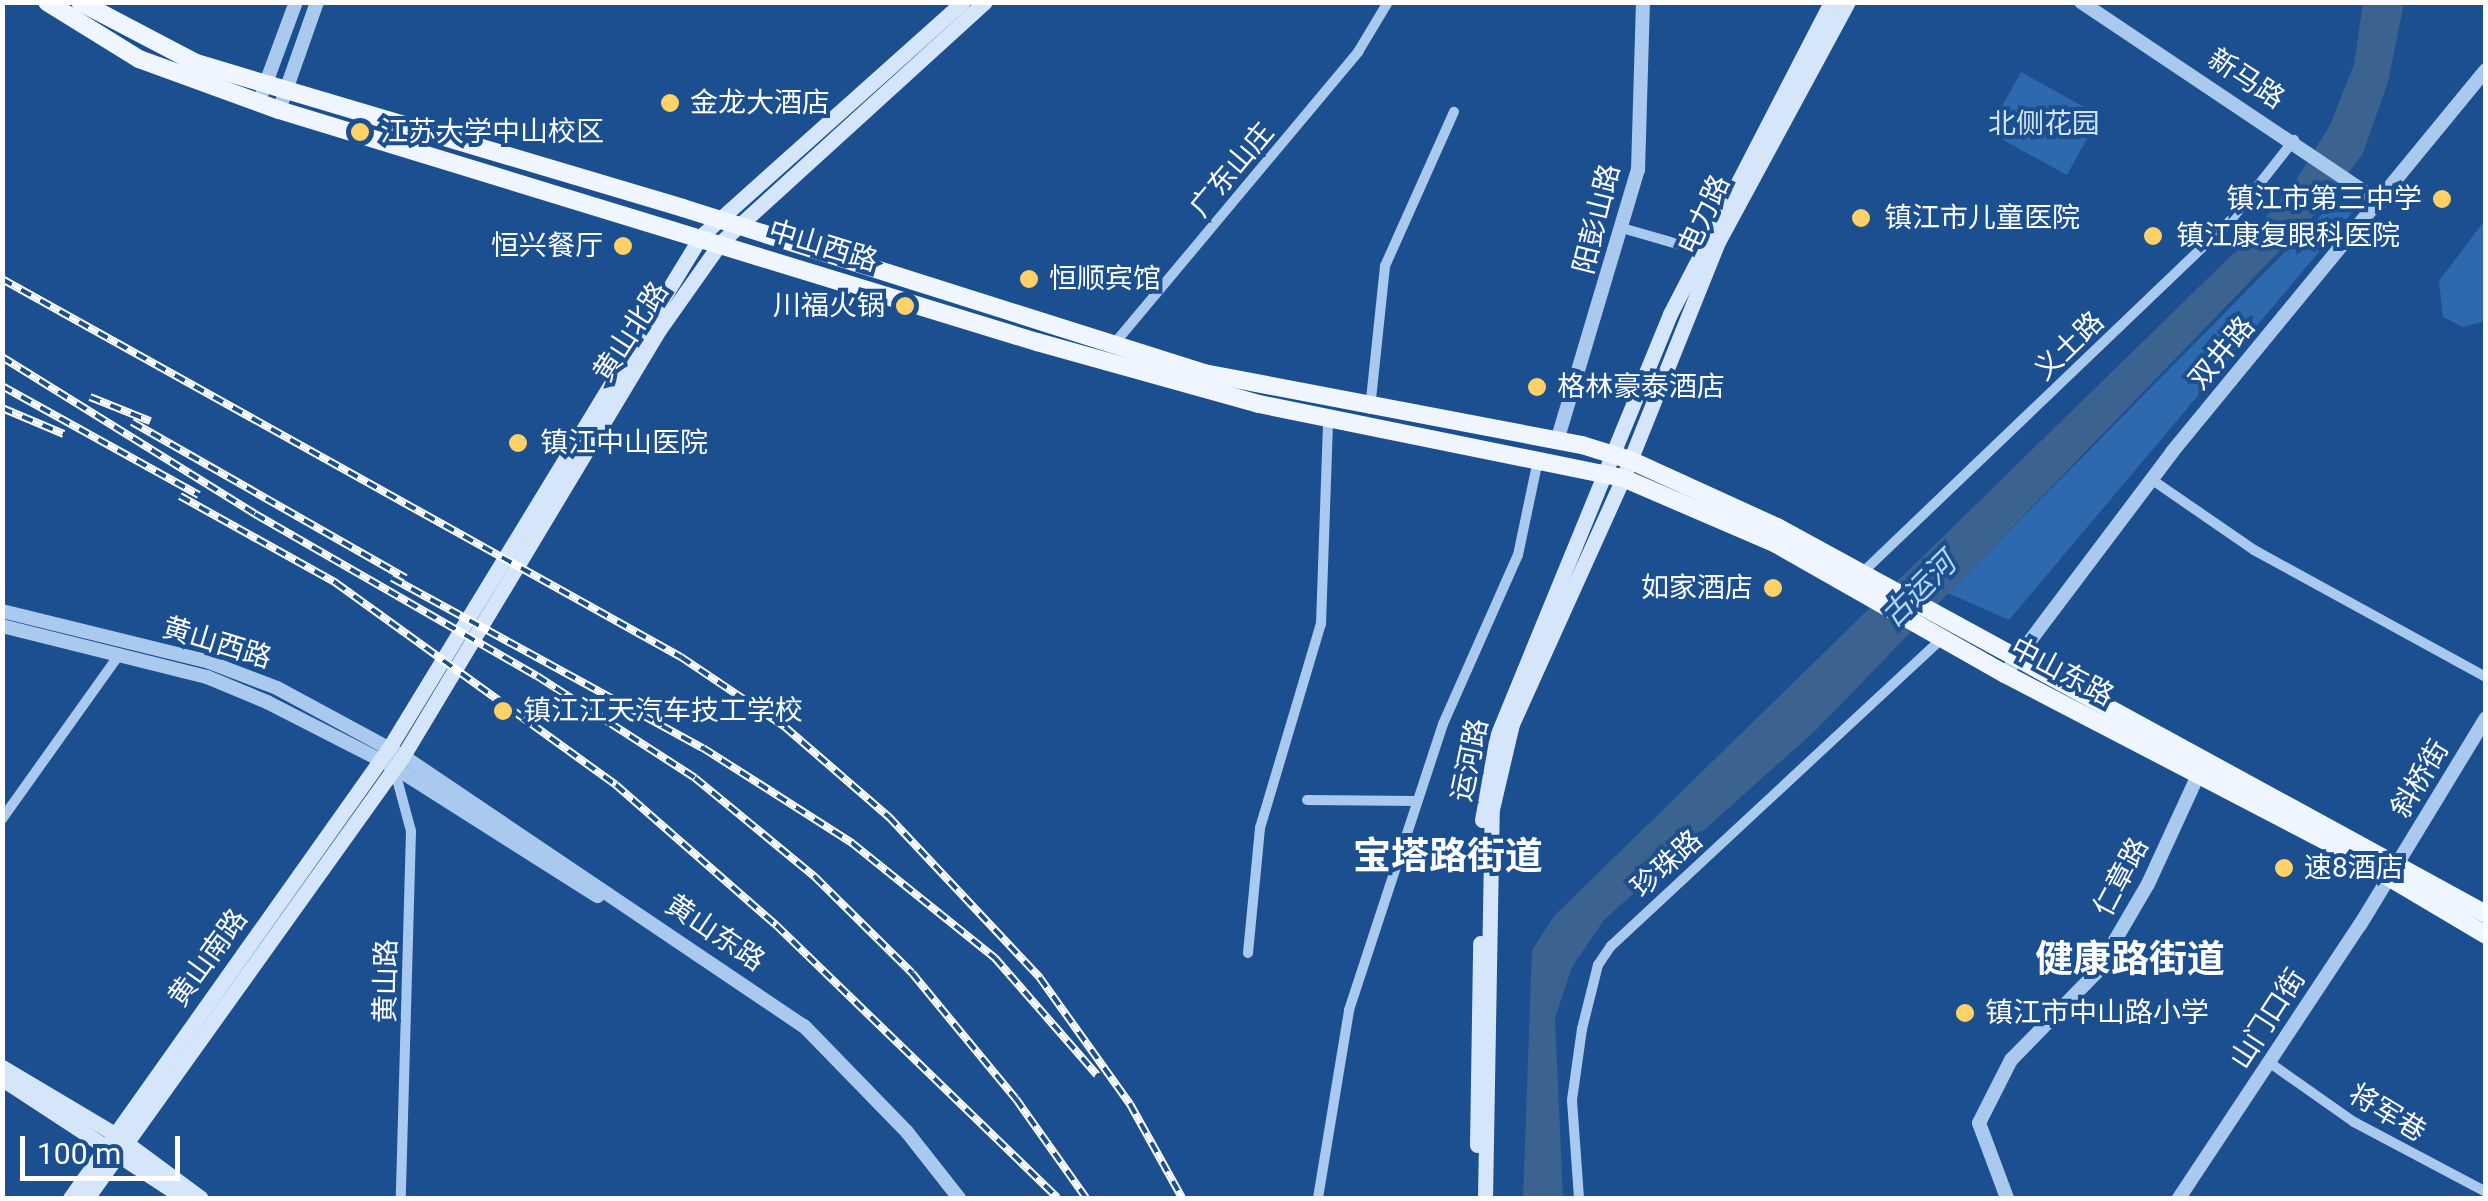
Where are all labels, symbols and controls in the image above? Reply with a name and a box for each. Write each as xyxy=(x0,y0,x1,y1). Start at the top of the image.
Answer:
street label: 新马路 xyxy=(2202,42,2290,116)
place label: 金龙大酒店 xyxy=(690,86,830,120)
marker: 金龙大酒店 xyxy=(659,92,681,114)
park label: 北侧花园 xyxy=(1988,107,2100,141)
place label: 江苏大学中山校区 xyxy=(380,115,604,149)
street label: 广东山庄 xyxy=(1183,116,1281,224)
marker: 江苏大学中山校区 xyxy=(349,121,371,143)
street label: 阳彭山路 xyxy=(1567,161,1627,277)
street label: 电力路 xyxy=(1671,170,1737,260)
place label: 镇江市第三中学 xyxy=(2226,182,2422,216)
marker: 镇江市第三中学 xyxy=(2431,188,2453,210)
place label: 镇江市儿童医院 xyxy=(1884,201,2080,235)
marker: 镇江市儿童医院 xyxy=(1848,205,1874,231)
street label: 中山西路 xyxy=(765,214,881,278)
place label: 镇江康复眼科医院 xyxy=(2176,219,2400,253)
marker: 镇江康复眼科医院 xyxy=(2140,223,2166,249)
place label: 恒兴餐厅 xyxy=(491,229,603,263)
marker: 恒兴餐厅 xyxy=(612,235,634,257)
place label: 恒顺宾馆 xyxy=(1049,262,1161,296)
marker: 恒顺宾馆 xyxy=(1018,268,1040,290)
street label: 黄山北路 xyxy=(586,276,676,388)
place label: 川福火锅 xyxy=(773,289,885,323)
marker: 川福火锅 xyxy=(894,295,916,317)
street label: 义土路 xyxy=(2027,305,2111,387)
street label: 双井路 xyxy=(2182,310,2262,396)
place label: 格林豪泰酒店 xyxy=(1557,370,1725,404)
marker: 格林豪泰酒店 xyxy=(1526,376,1548,398)
place label: 镇江中山医院 xyxy=(540,426,708,460)
marker: 镇江中山医院 xyxy=(505,430,531,456)
water label: 古运河 xyxy=(1874,545,1964,635)
place label: 如家酒店 xyxy=(1641,571,1753,605)
marker: 如家酒店 xyxy=(1762,577,1784,599)
street label: 黄山西路 xyxy=(159,611,275,675)
street label: 中山东路 xyxy=(2005,631,2119,713)
place label: 镇江江天汽车技工学校 xyxy=(523,694,803,728)
marker: 镇江江天汽车技工学校 xyxy=(492,700,514,722)
street label: 运河路 xyxy=(1445,715,1495,805)
street label: 斜桥街 xyxy=(2384,734,2456,824)
street label: 珍珠路 xyxy=(1625,823,1709,905)
street label: 仁章路 xyxy=(2086,832,2156,922)
district label: 宝塔路街道 xyxy=(1353,834,1543,880)
place label: 速8酒店 xyxy=(2304,851,2404,885)
marker: 速8酒店 xyxy=(2273,857,2295,879)
street label: 黄山东路 xyxy=(659,888,771,978)
street label: 黄山南路 xyxy=(161,903,255,1013)
district label: 健康路街道 xyxy=(2035,937,2225,983)
street label: 黄山路 xyxy=(368,939,404,1023)
street label: 山门口街 xyxy=(2223,963,2313,1075)
place label: 镇江市中山路小学 xyxy=(1985,996,2209,1030)
marker: 镇江市中山路小学 xyxy=(1954,1002,1976,1024)
street label: 将军巷 xyxy=(2342,1077,2432,1149)
scale bar xyxy=(25,1116,185,1178)
text: 100 m xyxy=(37,1136,121,1171)

